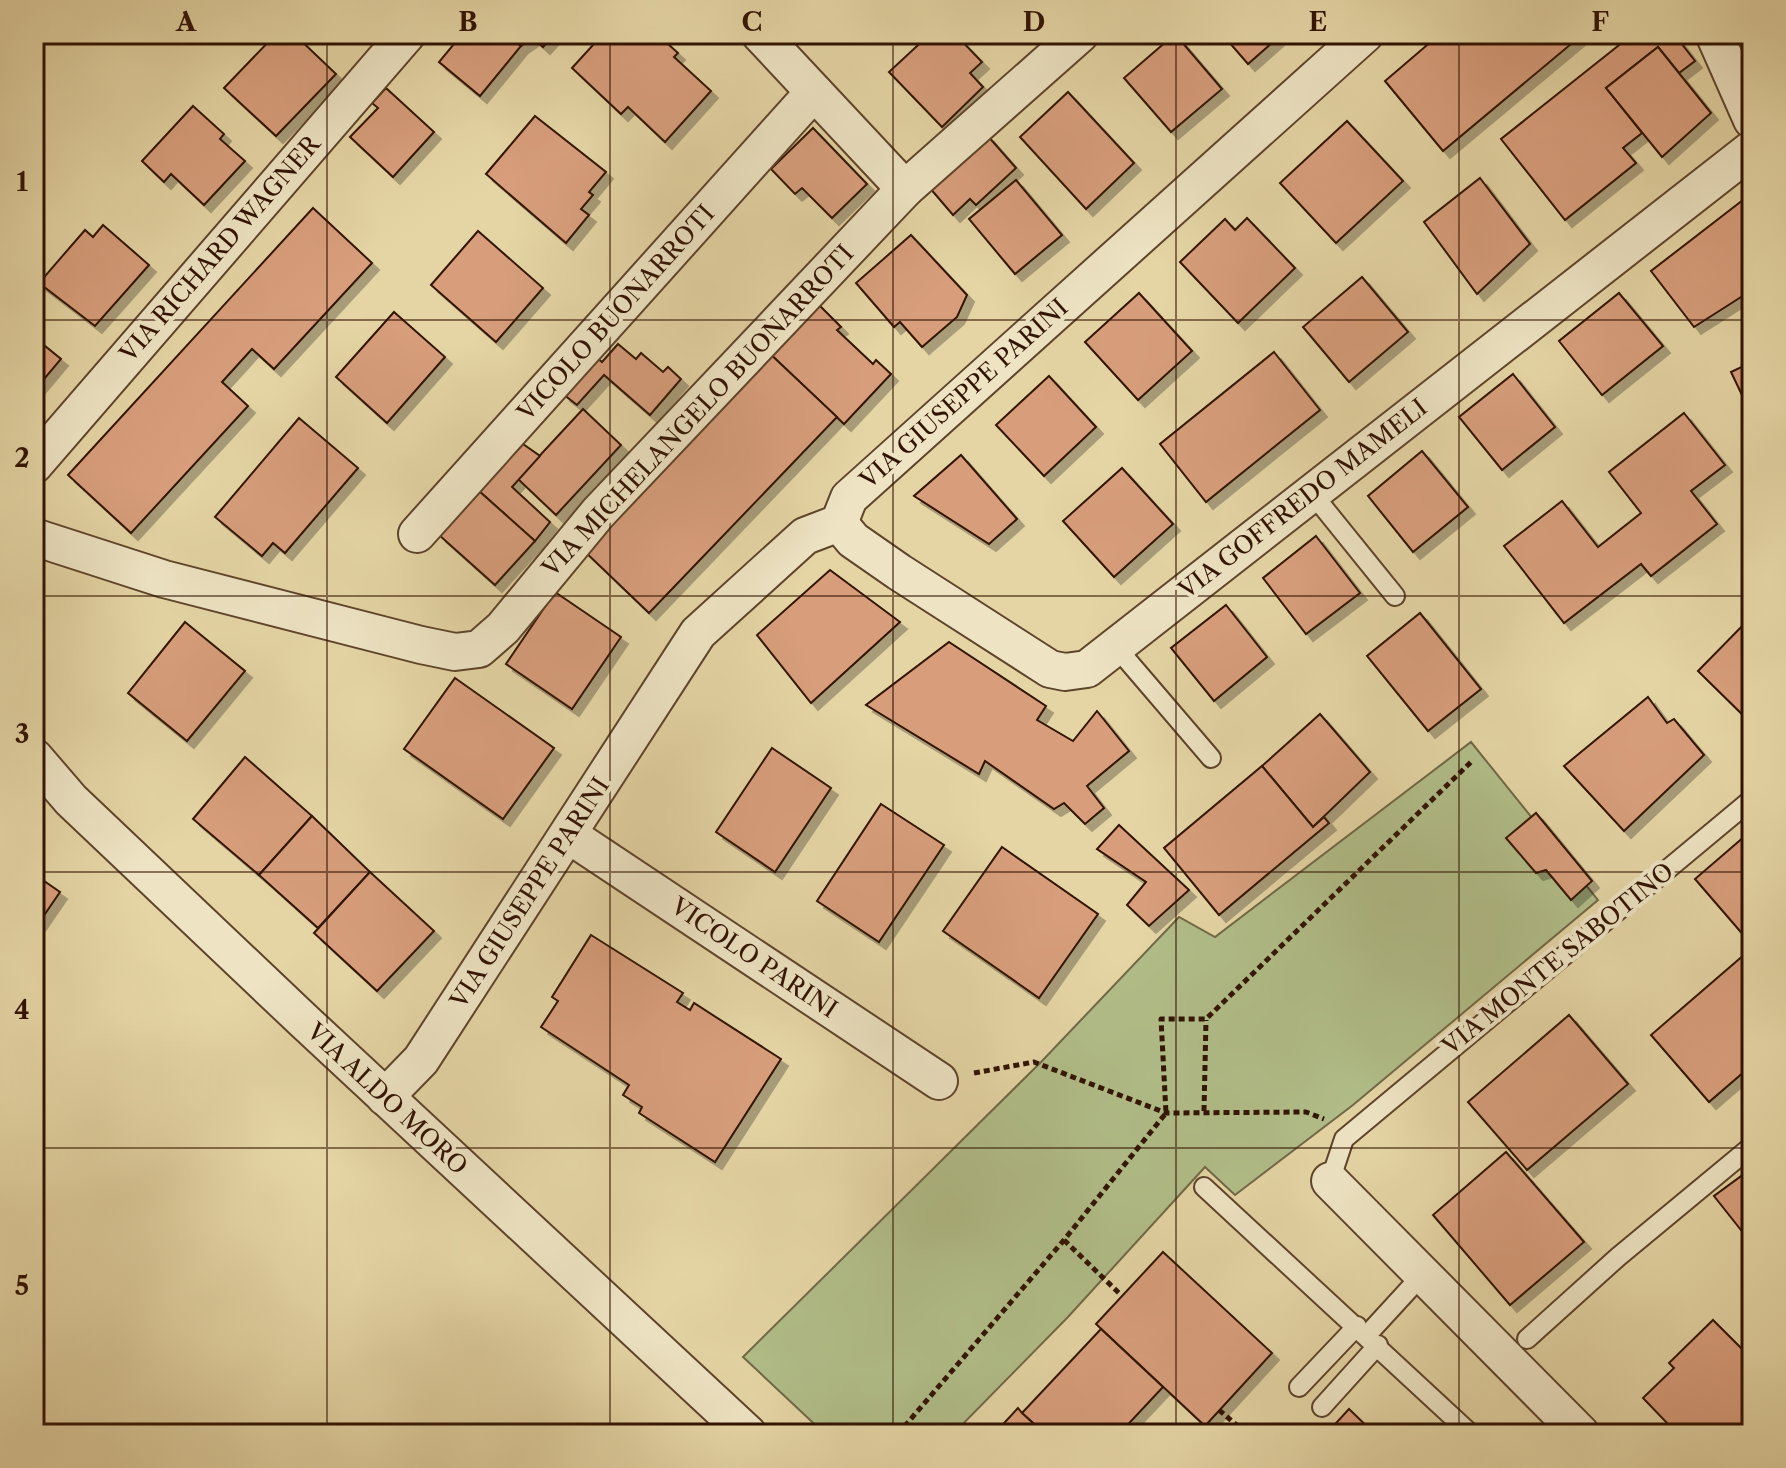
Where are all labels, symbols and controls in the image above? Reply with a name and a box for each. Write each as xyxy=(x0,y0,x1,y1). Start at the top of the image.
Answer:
text: A xyxy=(175,6,197,38)
text: B xyxy=(458,6,478,38)
text: C xyxy=(742,6,762,38)
text: D xyxy=(1023,6,1045,38)
text: E xyxy=(1309,6,1327,38)
text: F xyxy=(1591,6,1609,38)
street label: VIA RICHARD WAGNER xyxy=(113,129,327,368)
text: 1 xyxy=(16,166,28,198)
street label: VICOLO BUONARROTI xyxy=(510,199,720,427)
street label: VIA MICHELANGELO BUONARROTI xyxy=(535,239,859,583)
street label: VIA GIUSEPPE PARINI xyxy=(853,293,1073,495)
street label: VIA GOFFREDO MAMELI xyxy=(1172,393,1433,605)
text: 2 xyxy=(14,442,30,474)
text: 3 xyxy=(15,718,29,750)
street label: VIA GIUSEPPE PARINI xyxy=(444,772,615,1014)
street label: VIA MONTE SABOTINO xyxy=(1435,856,1679,1061)
street label: VICOLO PARINI xyxy=(665,891,843,1024)
text: 4 xyxy=(14,994,30,1026)
street label: VIA ALDO MORO xyxy=(300,1016,474,1180)
text: 5 xyxy=(15,1270,29,1302)

